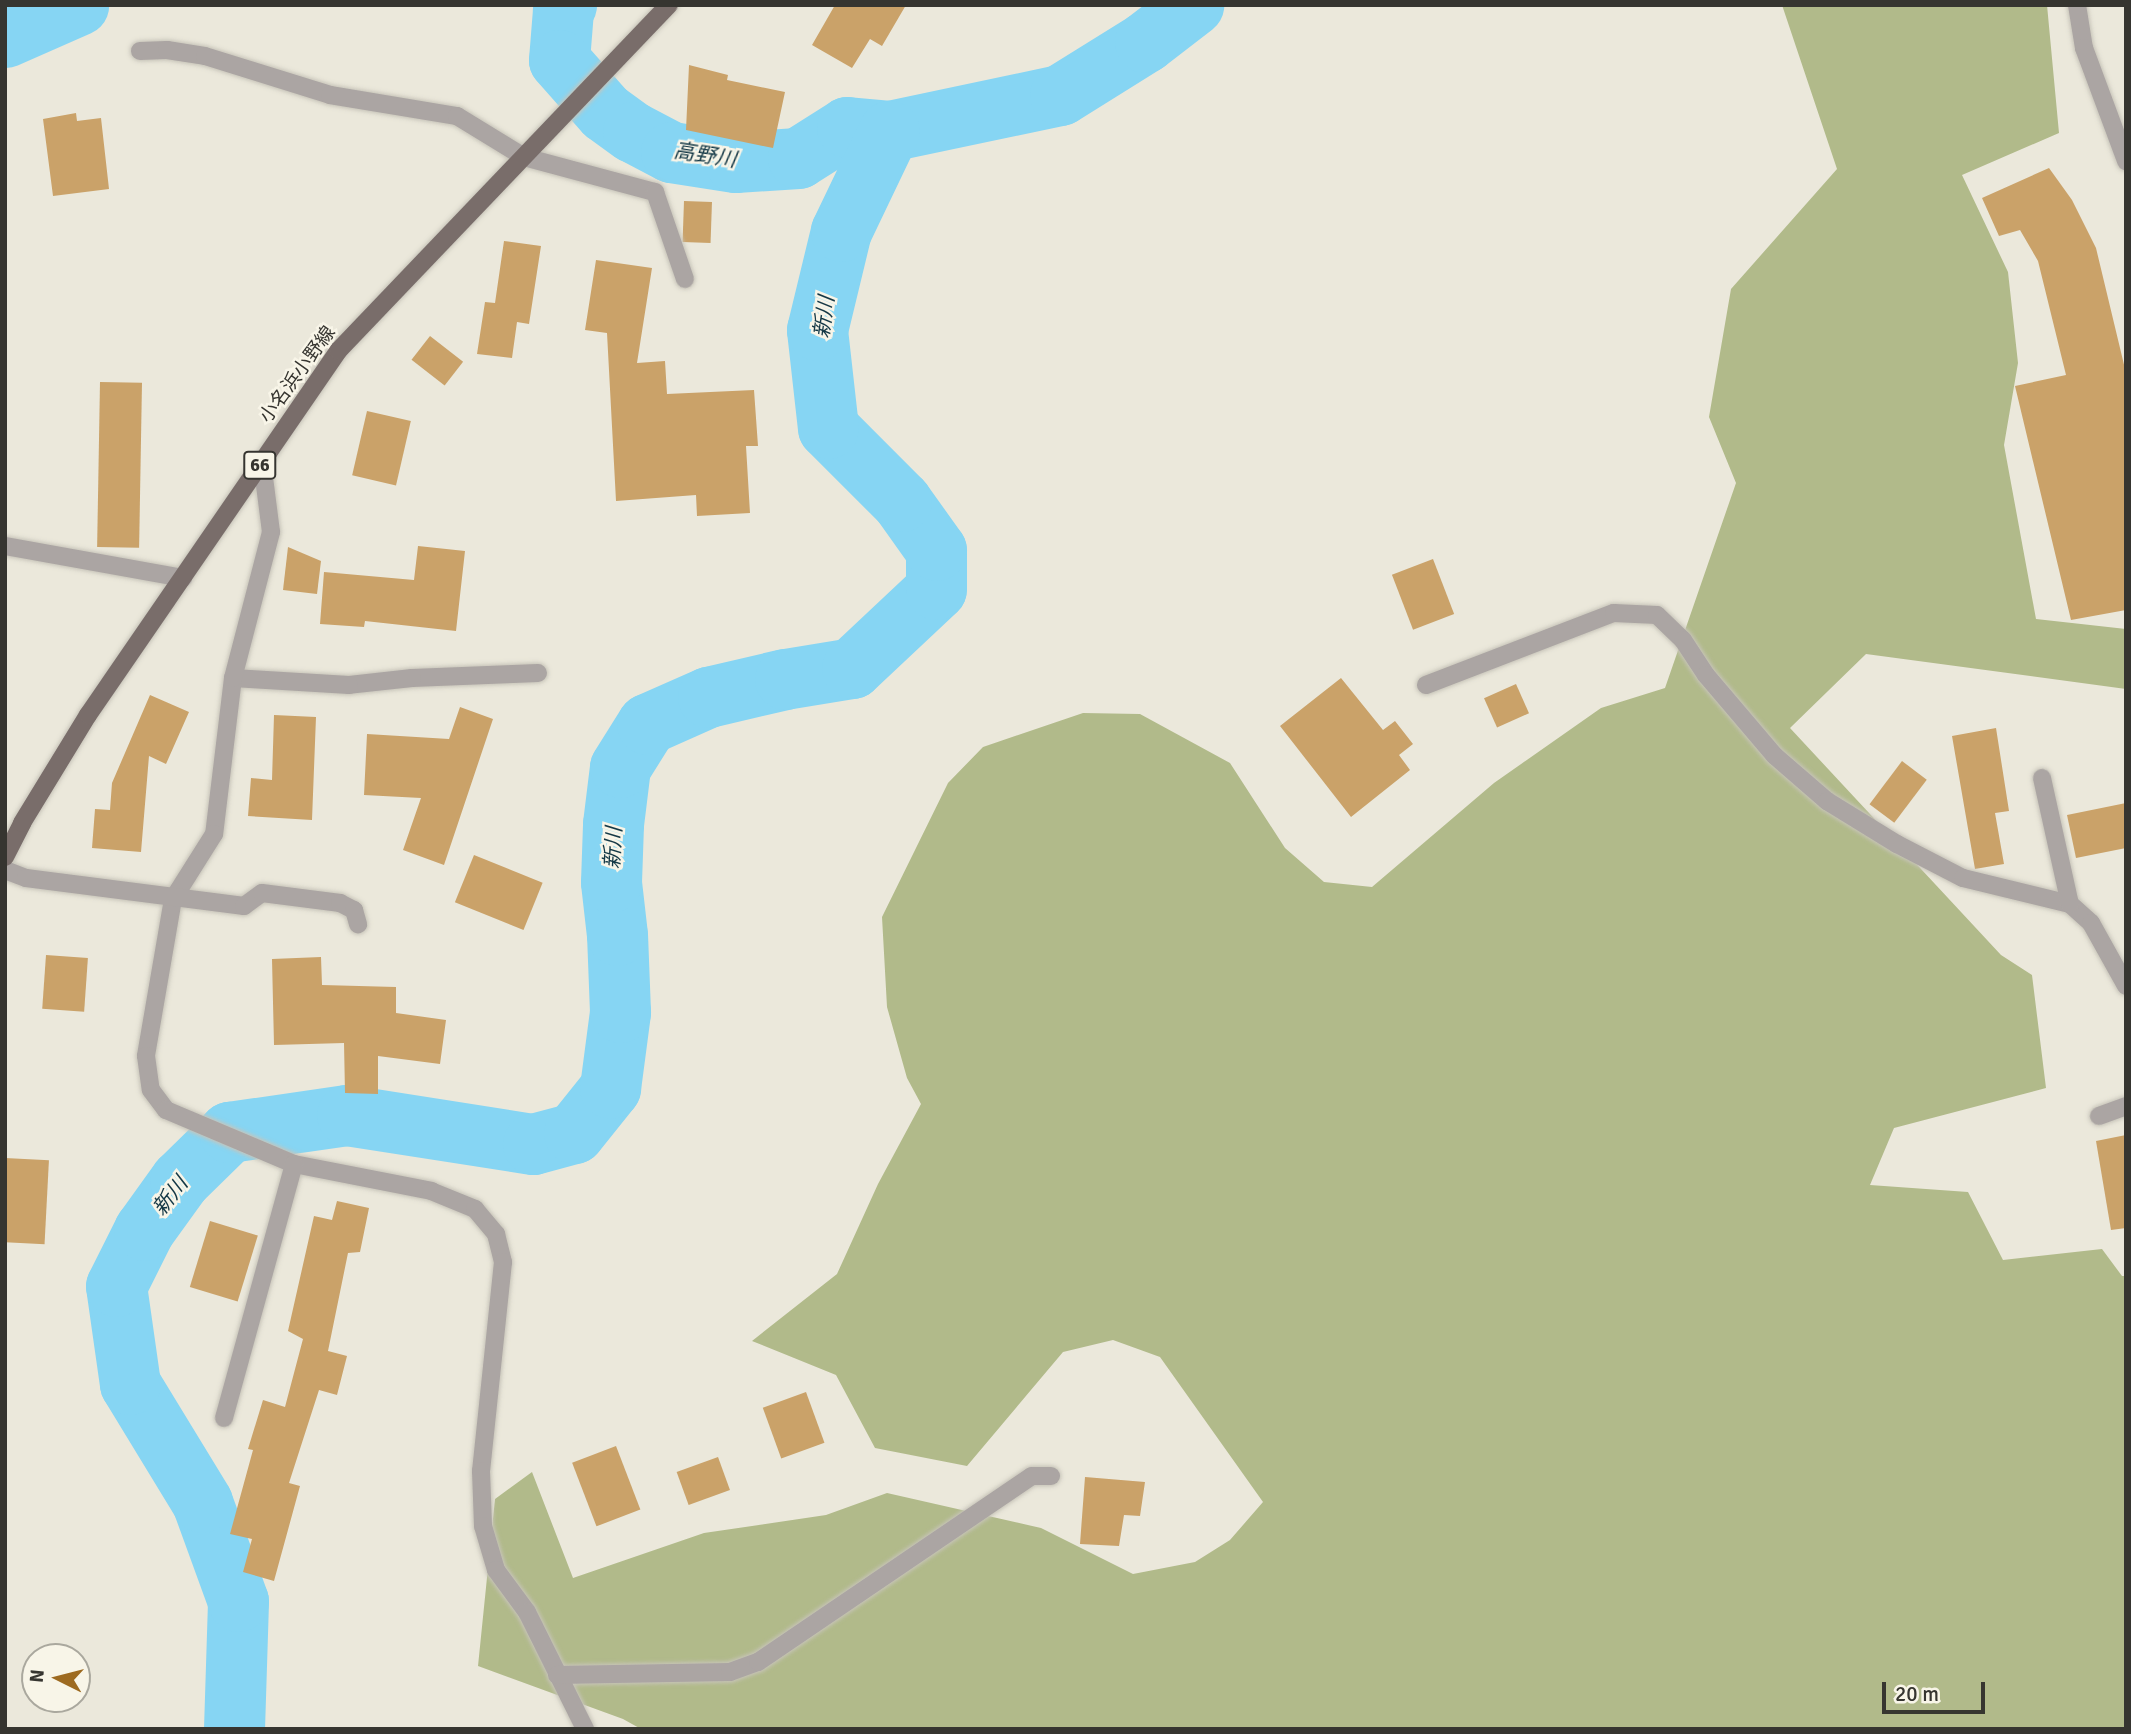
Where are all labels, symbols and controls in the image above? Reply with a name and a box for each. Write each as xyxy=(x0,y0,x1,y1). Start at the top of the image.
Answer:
water label: 高野川 xyxy=(672,138,738,172)
water label: 新川 xyxy=(809,294,839,340)
street label: 小名浜小野線 xyxy=(255,322,341,428)
road number: 66 xyxy=(243,450,278,480)
water label: 新川 xyxy=(599,826,627,870)
water label: 新川 xyxy=(147,1172,193,1220)
north arrow xyxy=(21,1643,91,1713)
text: N xyxy=(24,1668,50,1684)
scale bar xyxy=(1886,1668,1989,1712)
text: 20 m xyxy=(1895,1681,1939,1707)

